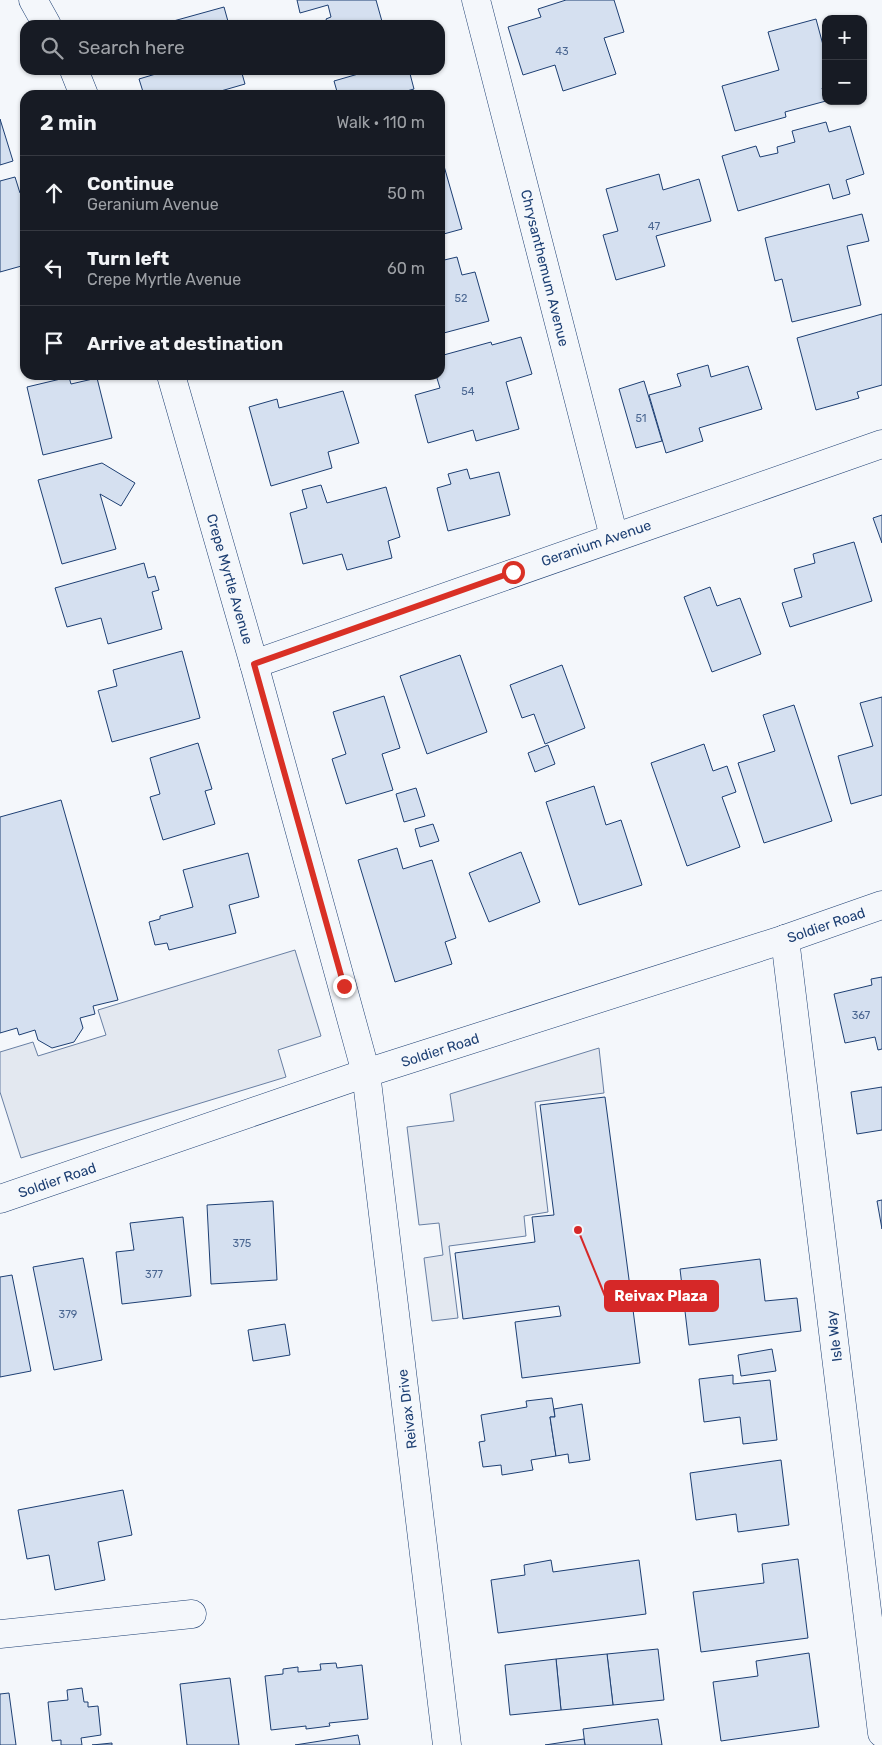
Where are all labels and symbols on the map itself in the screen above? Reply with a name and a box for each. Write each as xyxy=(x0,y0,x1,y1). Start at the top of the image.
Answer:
house number: 43 xyxy=(555,45,569,58)
street label: Chrysanthemum Avenue xyxy=(517,188,572,349)
house number: 47 xyxy=(648,220,660,233)
house number: 52 xyxy=(455,292,468,305)
house number: 54 xyxy=(461,385,475,398)
house number: 51 xyxy=(635,412,647,425)
street label: Crepe Myrtle Avenue xyxy=(203,512,256,646)
street label: Geranium Avenue xyxy=(539,517,654,570)
route start xyxy=(502,561,525,584)
street label: Soldier Road xyxy=(785,904,867,947)
route end xyxy=(333,975,356,998)
house number: 367 xyxy=(852,1009,871,1022)
street label: Soldier Road xyxy=(399,1030,481,1071)
street label: Soldier Road xyxy=(16,1159,98,1202)
house number: 375 xyxy=(233,1237,252,1250)
house number: 377 xyxy=(145,1268,163,1281)
callout: Reivax Plaza xyxy=(605,1281,718,1311)
text: Reivax Plaza xyxy=(614,1287,708,1305)
house number: 379 xyxy=(59,1308,77,1321)
street label: Isle Way xyxy=(823,1309,846,1363)
street label: Reivax Drive xyxy=(394,1368,421,1450)

